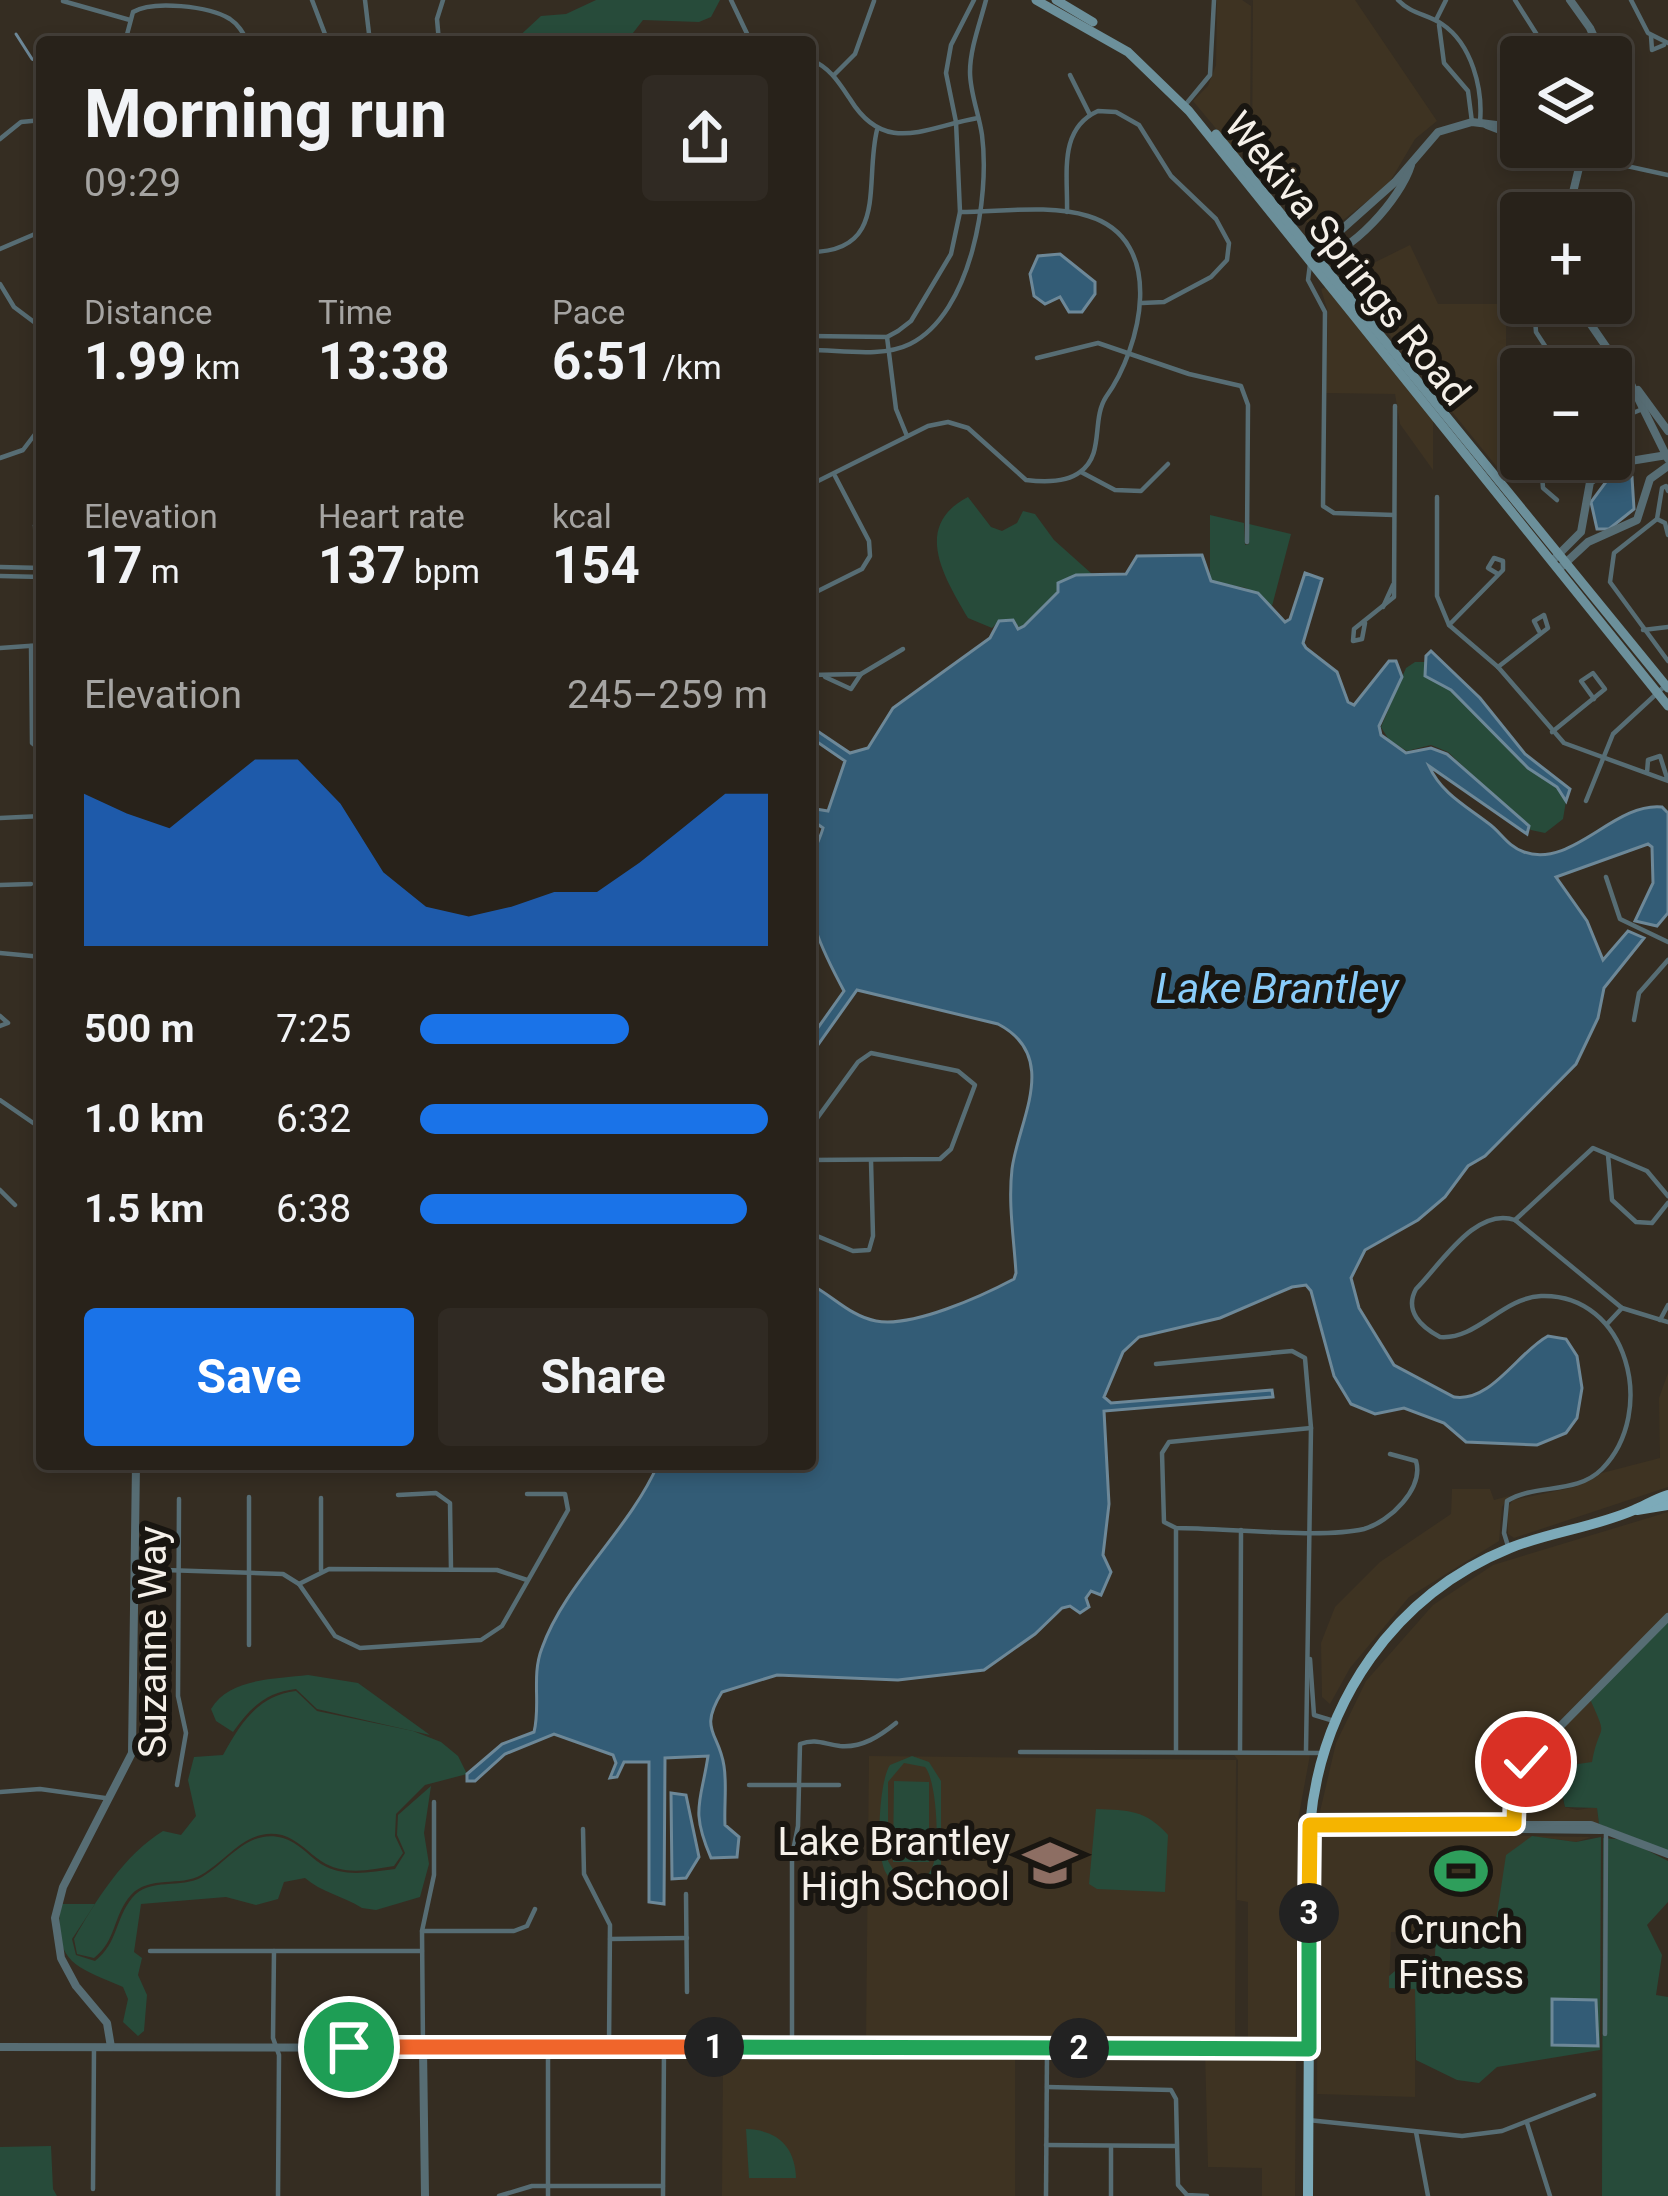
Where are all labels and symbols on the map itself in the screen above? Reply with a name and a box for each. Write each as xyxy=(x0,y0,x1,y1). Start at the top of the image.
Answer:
street label: Wekiva Springs Road xyxy=(1215,103,1480,415)
water label: Lake Brantley xyxy=(1155,964,1400,1013)
street label: Suzanne Way xyxy=(130,1526,176,1758)
pin xyxy=(1475,1711,1577,1813)
place label: Lake Brantley High School xyxy=(777,1819,1010,1910)
school or university icon: Lake Brantley High School xyxy=(1021,1834,1079,1892)
sports icon: Crunch Fitness xyxy=(1432,1842,1490,1900)
pin: 3 xyxy=(1279,1883,1339,1943)
place label: Crunch Fitness xyxy=(1398,1907,1524,1998)
pin xyxy=(298,1996,400,2098)
pin: 1 xyxy=(684,2017,744,2077)
pin: 2 xyxy=(1049,2018,1109,2078)

